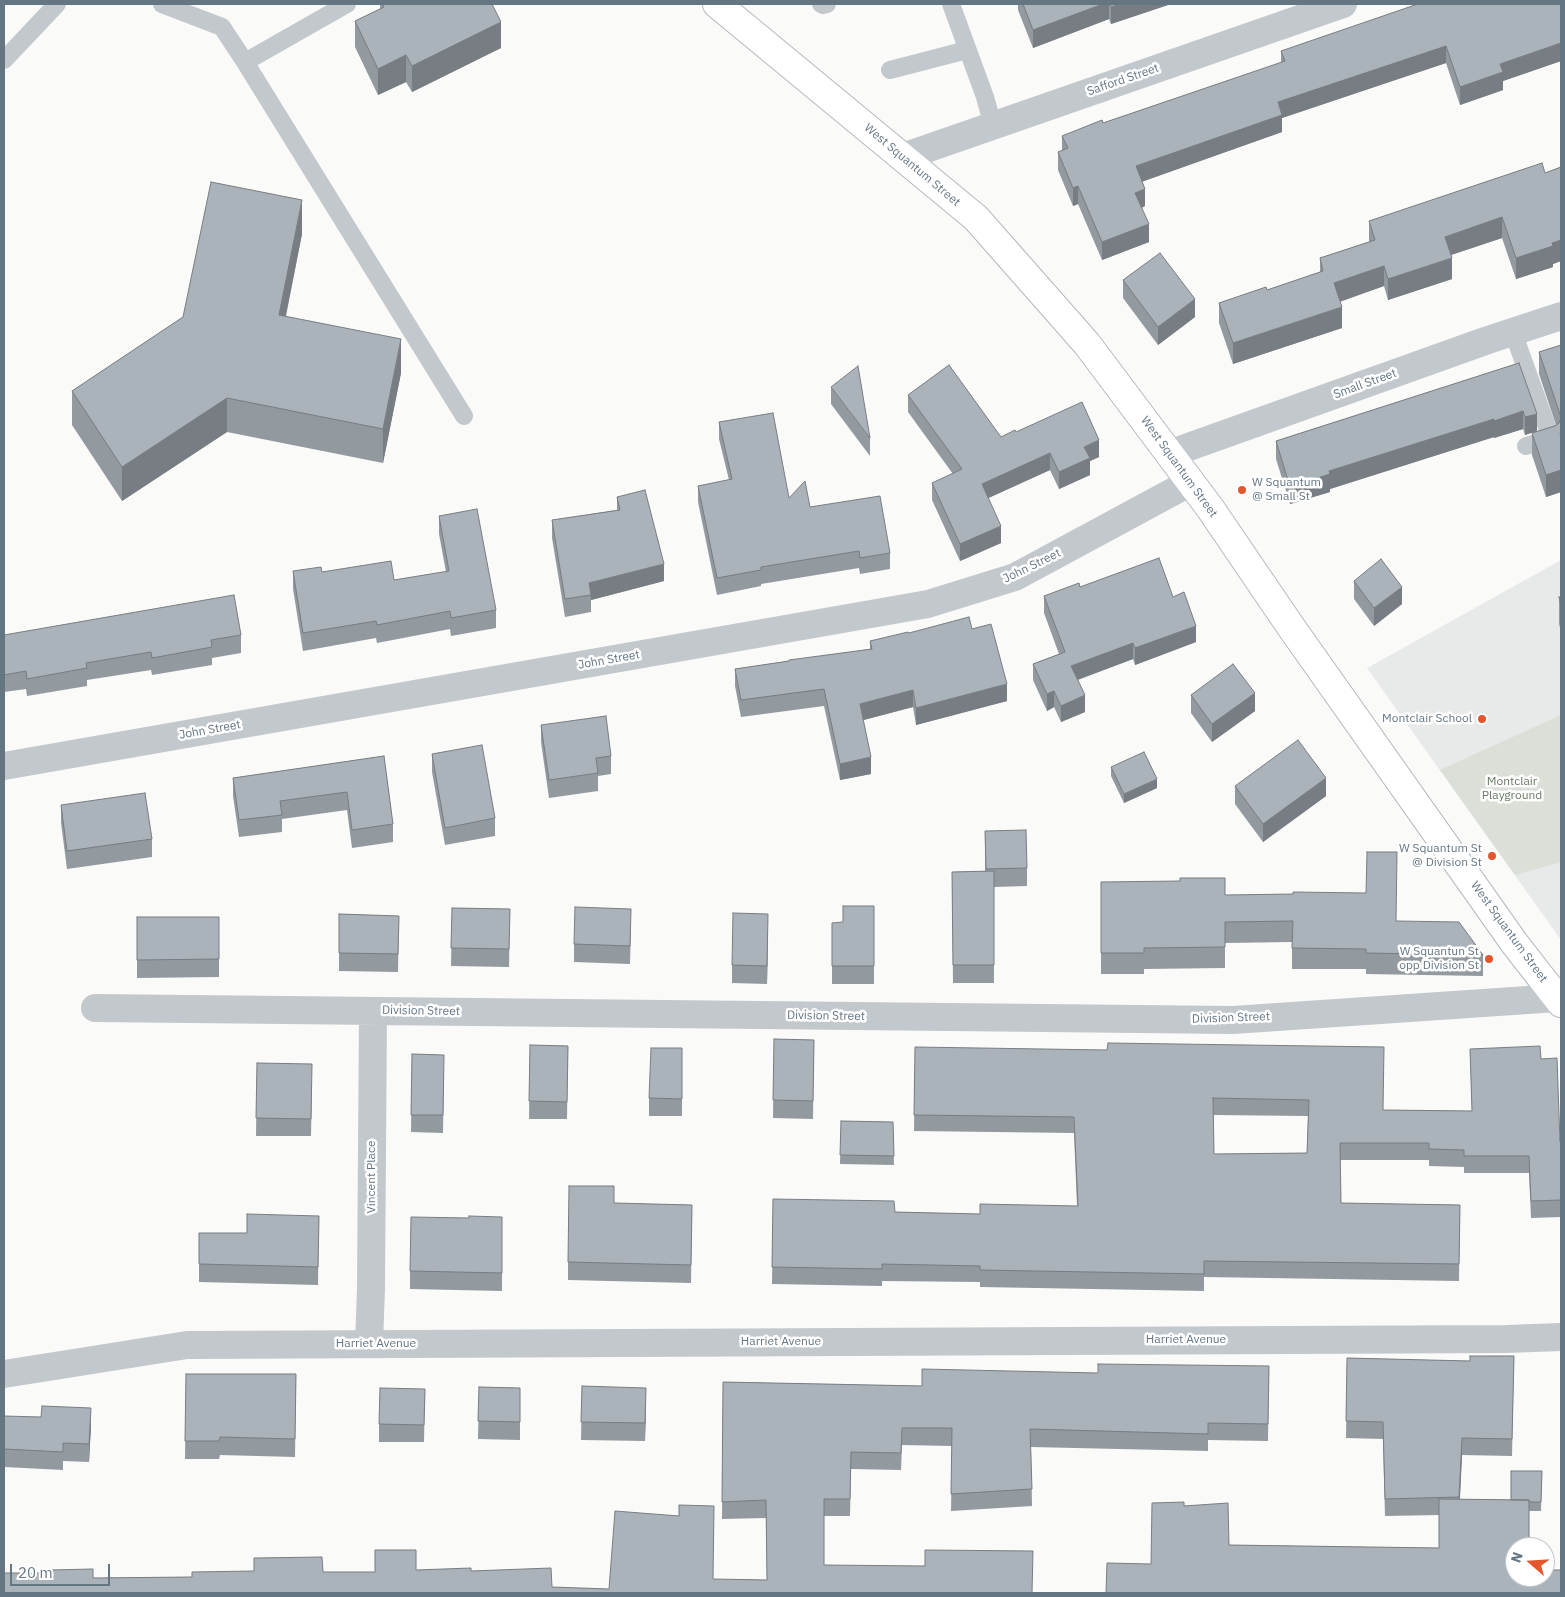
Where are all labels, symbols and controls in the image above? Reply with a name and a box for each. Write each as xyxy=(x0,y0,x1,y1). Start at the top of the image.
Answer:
street label: Safford Street xyxy=(1085,61,1161,99)
street label: West Squantum Street xyxy=(861,121,963,209)
street label: Small Street xyxy=(1331,366,1399,402)
street label: West Squantum Street xyxy=(1138,414,1220,520)
place label: W Squantum @ Small St xyxy=(1252,476,1321,504)
marker: W Squantum @ Small St xyxy=(1236,484,1248,496)
street label: John Street xyxy=(1001,546,1063,586)
street label: John Street xyxy=(577,648,641,672)
place label: Montclair School xyxy=(1382,712,1472,726)
marker: Montclair School xyxy=(1476,713,1488,725)
street label: John Street xyxy=(178,718,242,742)
park label: Montclair Playground xyxy=(1482,775,1542,803)
place label: W Squantum St @ Division St xyxy=(1399,842,1482,870)
marker: W Squantum St @ Division St xyxy=(1486,850,1498,862)
street label: West Squantum Street xyxy=(1468,879,1550,985)
place label: W Squantun St opp Division St xyxy=(1399,945,1479,973)
marker: W Squantun St opp Division St xyxy=(1483,953,1495,965)
street label: Division Street xyxy=(382,1003,460,1019)
street label: Division Street xyxy=(787,1008,865,1024)
street label: Division Street xyxy=(1192,1009,1270,1027)
street label: Vincent Place xyxy=(365,1140,379,1214)
street label: Harriet Avenue xyxy=(1146,1333,1226,1347)
street label: Harriet Avenue xyxy=(741,1335,821,1349)
street label: Harriet Avenue xyxy=(336,1337,416,1351)
north arrow xyxy=(1505,1537,1555,1587)
text: N xyxy=(1507,1550,1527,1565)
scale bar xyxy=(12,1554,112,1586)
text: 20 m xyxy=(18,1563,53,1582)

